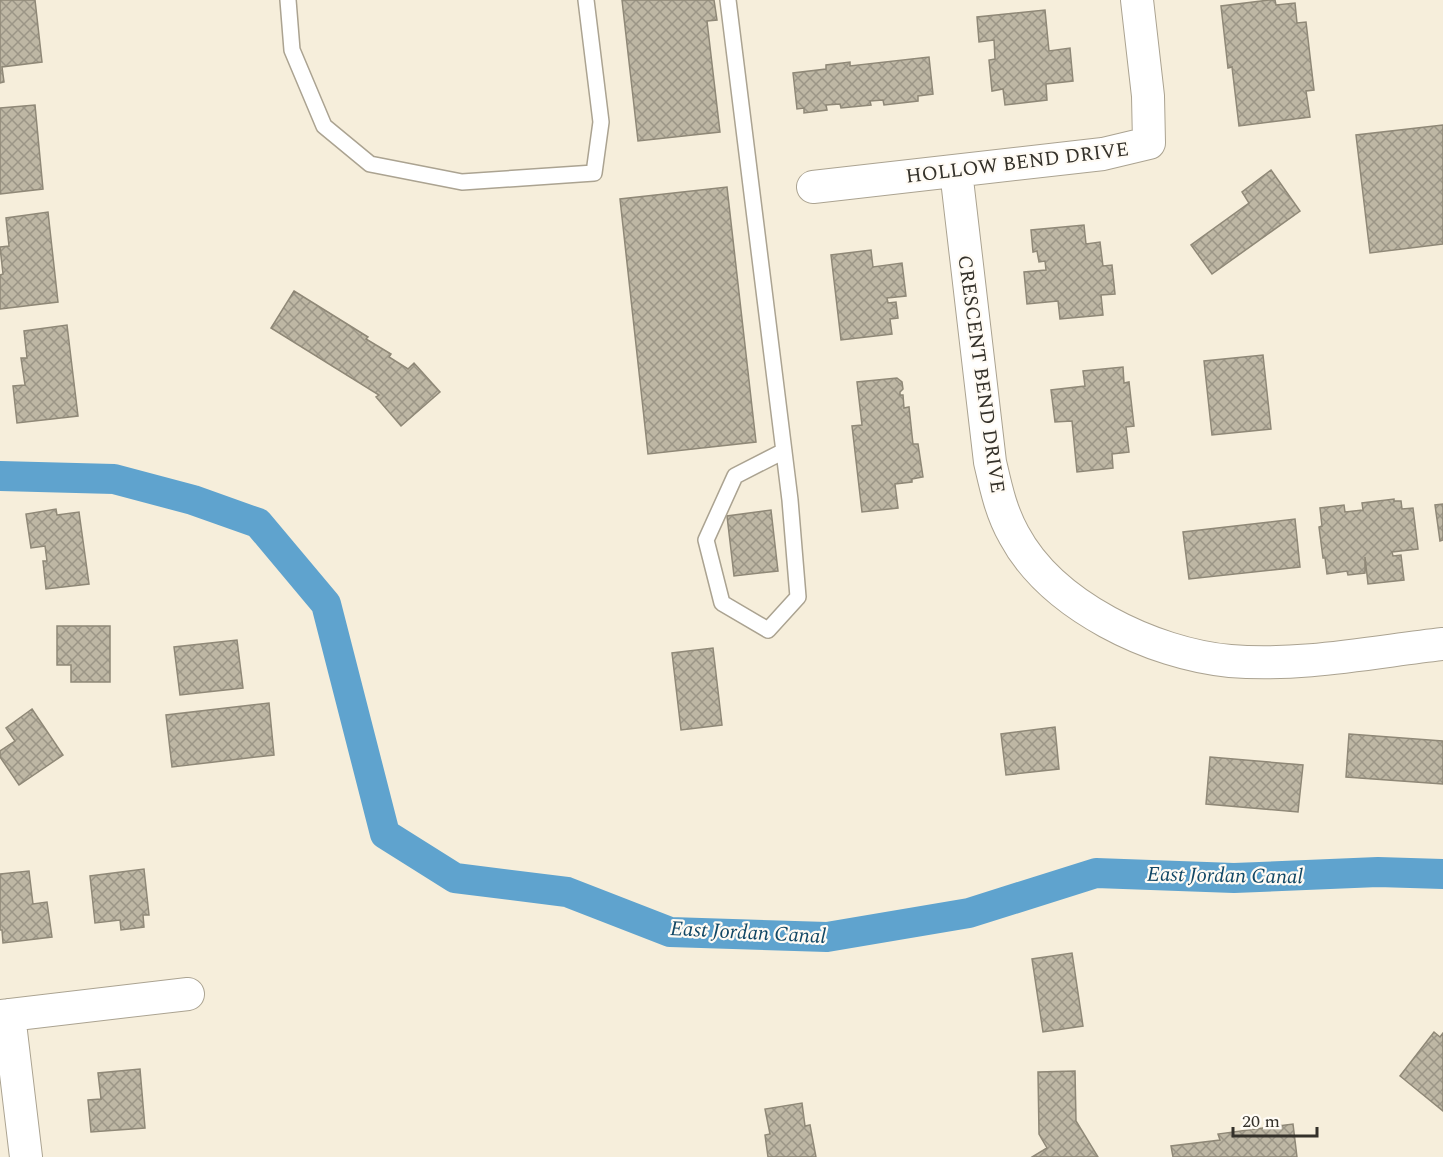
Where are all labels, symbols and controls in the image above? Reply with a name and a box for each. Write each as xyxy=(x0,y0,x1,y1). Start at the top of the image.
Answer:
street label: HOLLOW BEND DRIVE xyxy=(904,134,1130,192)
street label: CRESCENT BEND DRIVE xyxy=(949,253,1013,495)
water label: East Jordan Canal xyxy=(1147,859,1304,893)
water label: East Jordan Canal xyxy=(669,913,827,953)
scale bar xyxy=(1233,1100,1317,1138)
text: 20 m xyxy=(1242,1108,1280,1135)

